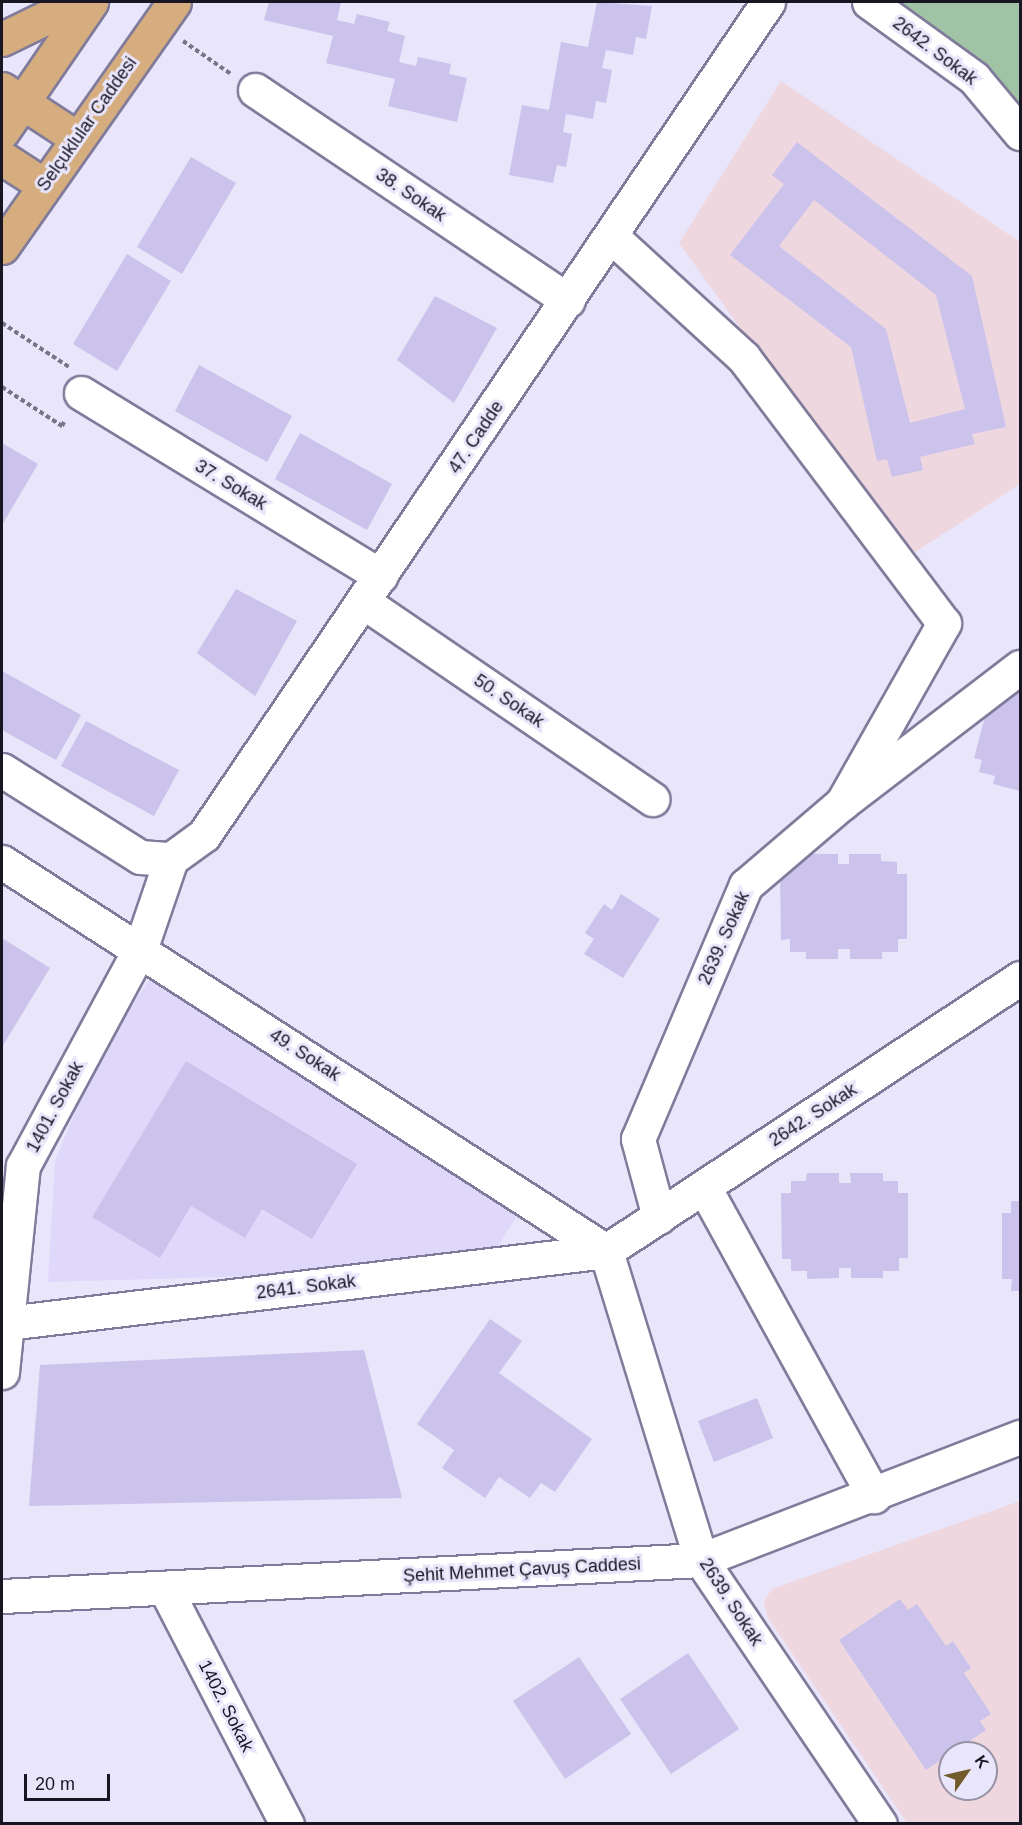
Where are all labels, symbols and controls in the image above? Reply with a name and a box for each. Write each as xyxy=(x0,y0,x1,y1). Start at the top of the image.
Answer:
street label: 2642. Sokak xyxy=(889,12,981,90)
street label: Selçuklular Caddesi xyxy=(33,53,141,195)
street label: 38. Sokak xyxy=(372,164,450,226)
street label: 47. Cadde xyxy=(444,397,508,477)
street label: 37. Sokak xyxy=(191,455,271,515)
street label: 50. Sokak xyxy=(470,670,548,732)
street label: 2639. Sokak xyxy=(694,888,754,988)
street label: 49. Sokak xyxy=(266,1024,344,1086)
street label: 1401. Sokak xyxy=(22,1058,88,1156)
street label: 2642. Sokak xyxy=(765,1079,861,1151)
street label: 2641. Sokak xyxy=(255,1270,357,1304)
street label: Şehit Mehmet Çavuş Caddesi xyxy=(403,1553,641,1587)
street label: 2639. Sokak xyxy=(695,1554,767,1650)
street label: 1402. Sokak xyxy=(194,1657,258,1755)
north arrow xyxy=(938,1741,998,1801)
text: K xyxy=(971,1752,992,1771)
scale bar xyxy=(27,1762,112,1800)
text: 20 m xyxy=(35,1774,75,1794)

